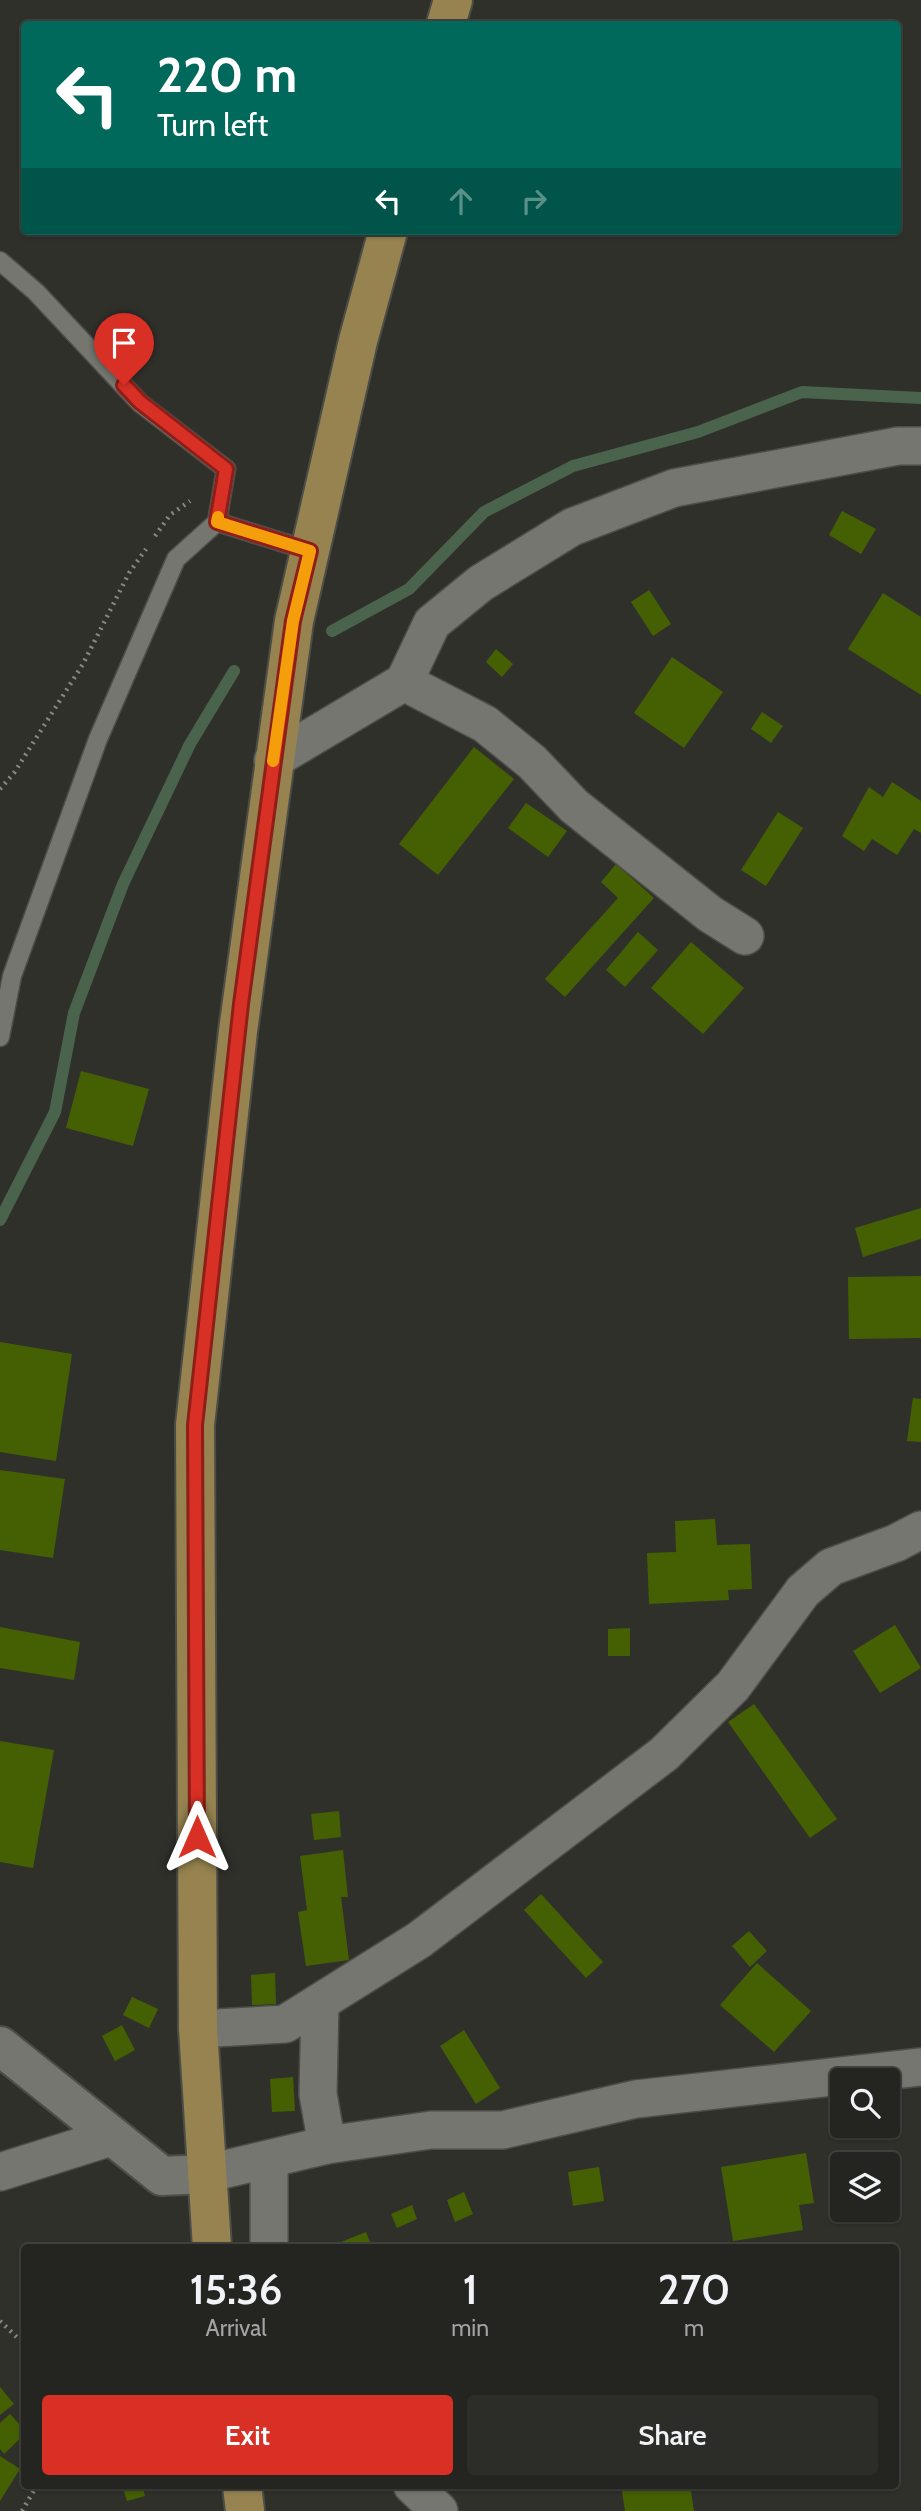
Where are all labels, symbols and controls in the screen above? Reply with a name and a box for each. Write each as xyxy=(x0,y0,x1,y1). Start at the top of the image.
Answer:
text: 220 m xyxy=(157,45,297,104)
icon: left xyxy=(42,49,133,140)
text: Turn left xyxy=(157,105,268,144)
icon: left xyxy=(369,182,407,220)
icon: ahead xyxy=(442,182,480,220)
icon: right xyxy=(515,182,553,220)
pin xyxy=(94,313,154,385)
icon: arrive xyxy=(105,324,143,362)
position arrow xyxy=(160,1800,234,1874)
map controls xyxy=(830,2068,900,2222)
button: search xyxy=(830,2068,900,2138)
button: layers xyxy=(830,2152,900,2222)
text: 15:36 xyxy=(190,2263,283,2315)
text: 1 xyxy=(463,2263,478,2315)
text: 270 xyxy=(658,2263,730,2315)
text: Arrival xyxy=(205,2314,267,2342)
text: min xyxy=(451,2314,489,2342)
text: m xyxy=(684,2314,704,2342)
button: Exit xyxy=(42,2395,453,2475)
button: Share xyxy=(467,2395,878,2475)

